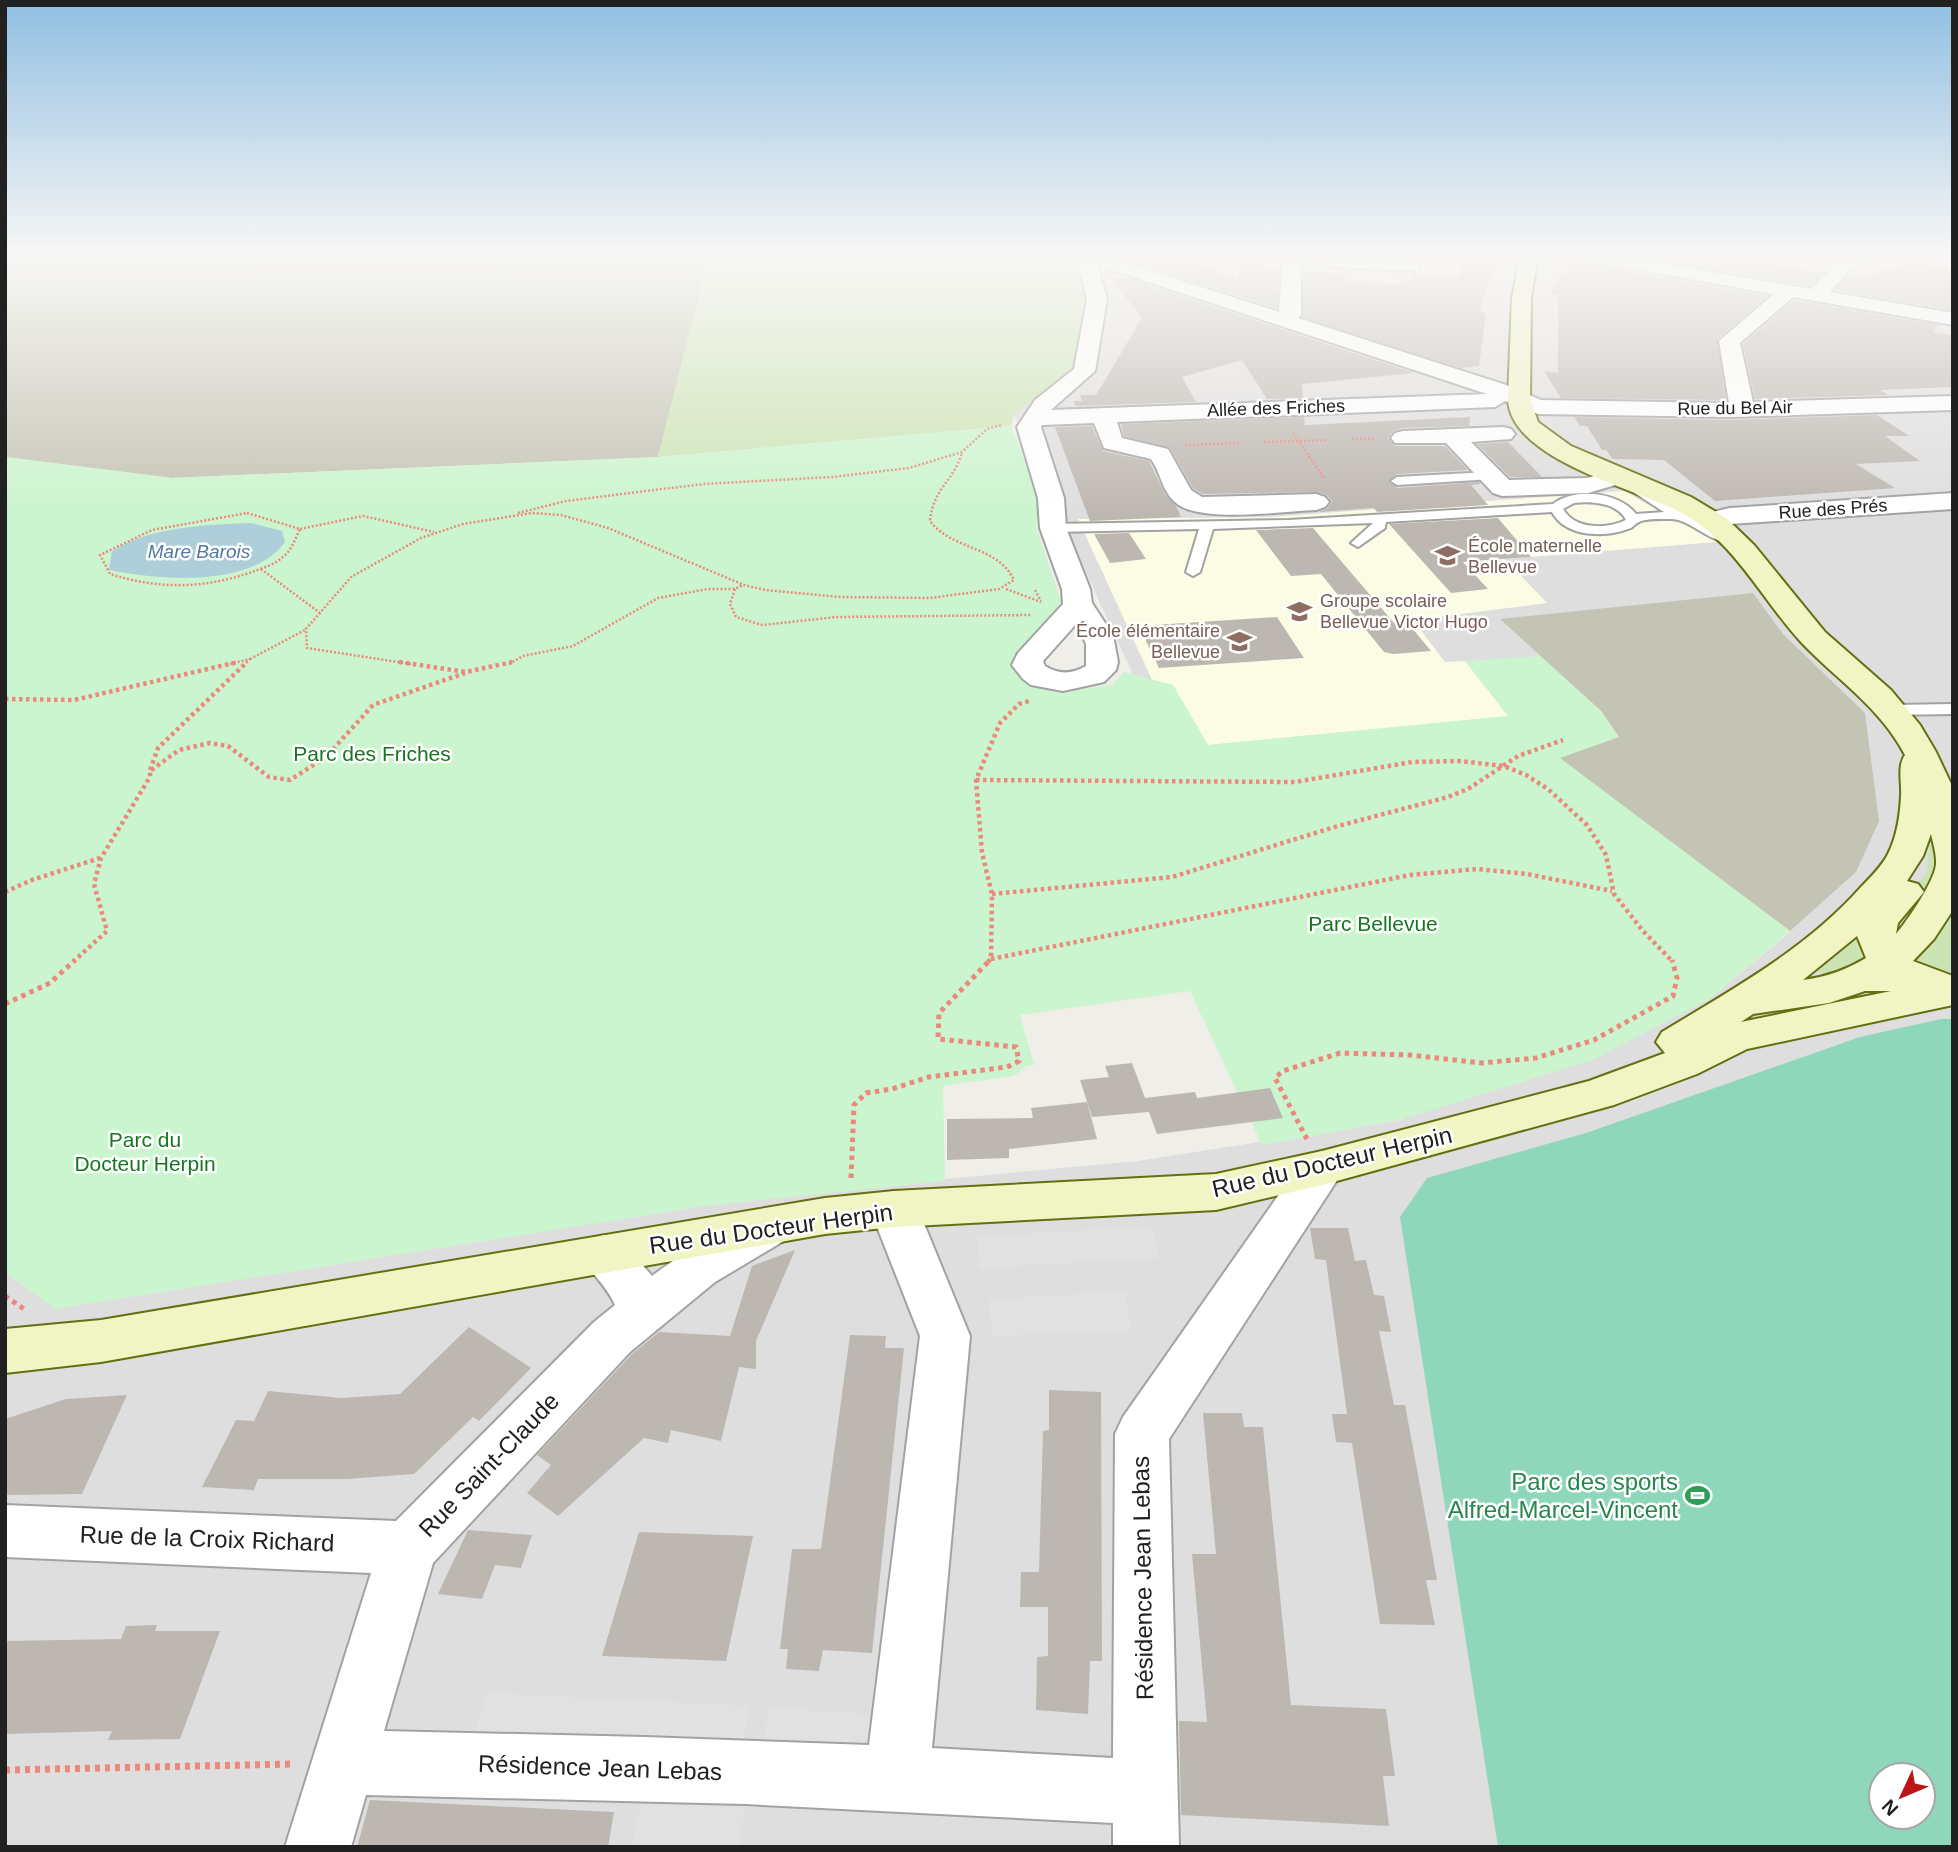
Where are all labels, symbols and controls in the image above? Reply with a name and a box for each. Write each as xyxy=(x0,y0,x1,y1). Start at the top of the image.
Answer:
street label: Allée des Friches xyxy=(1207,396,1345,420)
street label: Rue du Bel Air xyxy=(1677,397,1793,419)
street label: Rue des Prés xyxy=(1778,495,1888,523)
place label: École maternelle Bellevue xyxy=(1468,536,1602,577)
water label: Mare Barois xyxy=(148,541,251,562)
school or university icon: École maternelle Bellevue xyxy=(1434,542,1462,570)
place label: Groupe scolaire Bellevue Victor Hugo xyxy=(1320,591,1488,632)
school or university icon: Groupe scolaire Bellevue Victor Hugo xyxy=(1286,597,1314,625)
place label: École élémentaire Bellevue xyxy=(1076,621,1220,662)
school or university icon: École élémentaire Bellevue xyxy=(1226,627,1254,655)
park label: Parc des Friches xyxy=(293,742,451,765)
park label: Parc Bellevue xyxy=(1308,912,1438,935)
street label: Rue du Docteur Herpin xyxy=(1209,1121,1455,1202)
park label: Parc du Docteur Herpin xyxy=(74,1128,216,1175)
street label: Rue du Docteur Herpin xyxy=(648,1198,894,1259)
street label: Rue Saint-Claude xyxy=(413,1387,564,1542)
street label: Résidence Jean Lebas xyxy=(1127,1456,1158,1700)
place label: Parc des sports Alfred-Marcel-Vincent xyxy=(1448,1468,1678,1523)
sports icon: Parc des sports Alfred-Marcel-Vincent xyxy=(1684,1482,1712,1510)
street label: Rue de la Croix Richard xyxy=(79,1521,335,1556)
street label: Résidence Jean Lebas xyxy=(478,1750,723,1785)
north arrow xyxy=(1867,1761,1937,1831)
text: N xyxy=(1878,1795,1902,1820)

